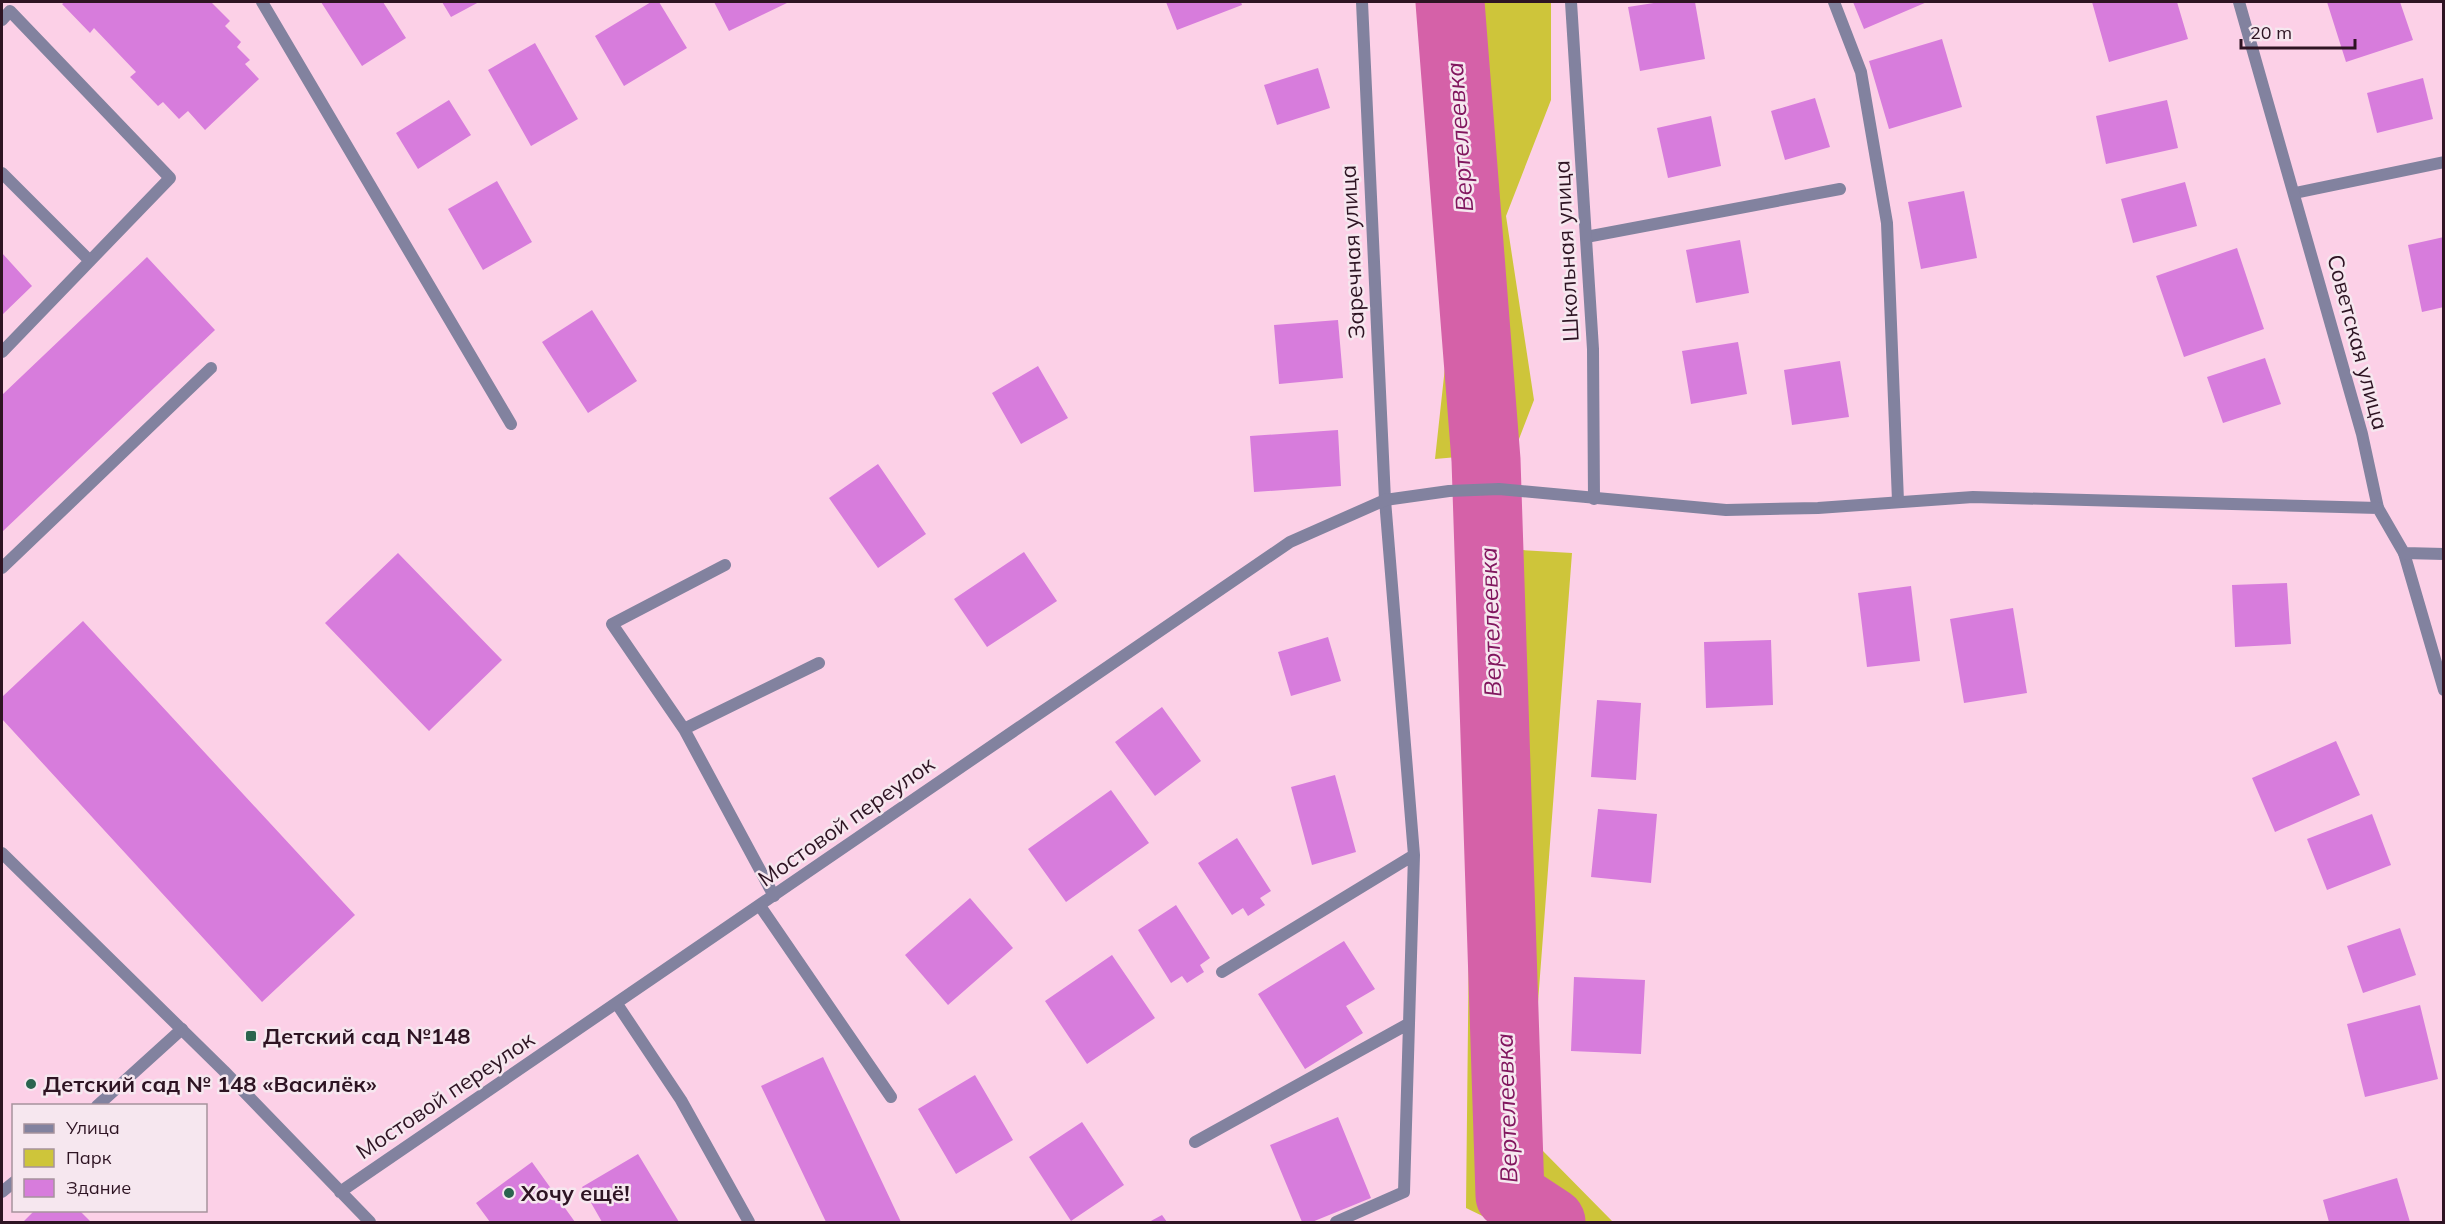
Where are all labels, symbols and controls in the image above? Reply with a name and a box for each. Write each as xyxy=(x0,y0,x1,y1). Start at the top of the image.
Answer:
scale bar xyxy=(2241,12,2355,50)
text: 20 m xyxy=(2250,21,2292,44)
water label: Вертелеевка xyxy=(1439,61,1479,213)
street label: Школьная улица xyxy=(1547,160,1585,342)
street label: Заречная улица xyxy=(1333,164,1371,340)
street label: Советская улица xyxy=(2321,251,2395,433)
water label: Вертелеевка xyxy=(1472,547,1508,698)
street label: Мостовой переулок xyxy=(752,750,940,892)
place label: Детский сад №148 xyxy=(263,1022,470,1050)
street label: Мостовой переулок xyxy=(351,1025,540,1165)
marker: Детский сад №148 xyxy=(244,1029,258,1043)
water label: Вертелеевка xyxy=(1488,1033,1524,1184)
place label: Детский сад № 148 «Василёк» xyxy=(43,1070,377,1098)
marker: Детский сад № 148 «Василёк» xyxy=(24,1077,38,1091)
legend xyxy=(12,1104,207,1212)
text: Улица xyxy=(65,1116,120,1139)
text: Парк xyxy=(66,1146,112,1169)
text: Здание xyxy=(66,1176,131,1199)
place label: Хочу ещё! xyxy=(520,1179,630,1207)
marker: Хочу ещё! xyxy=(502,1186,516,1200)

